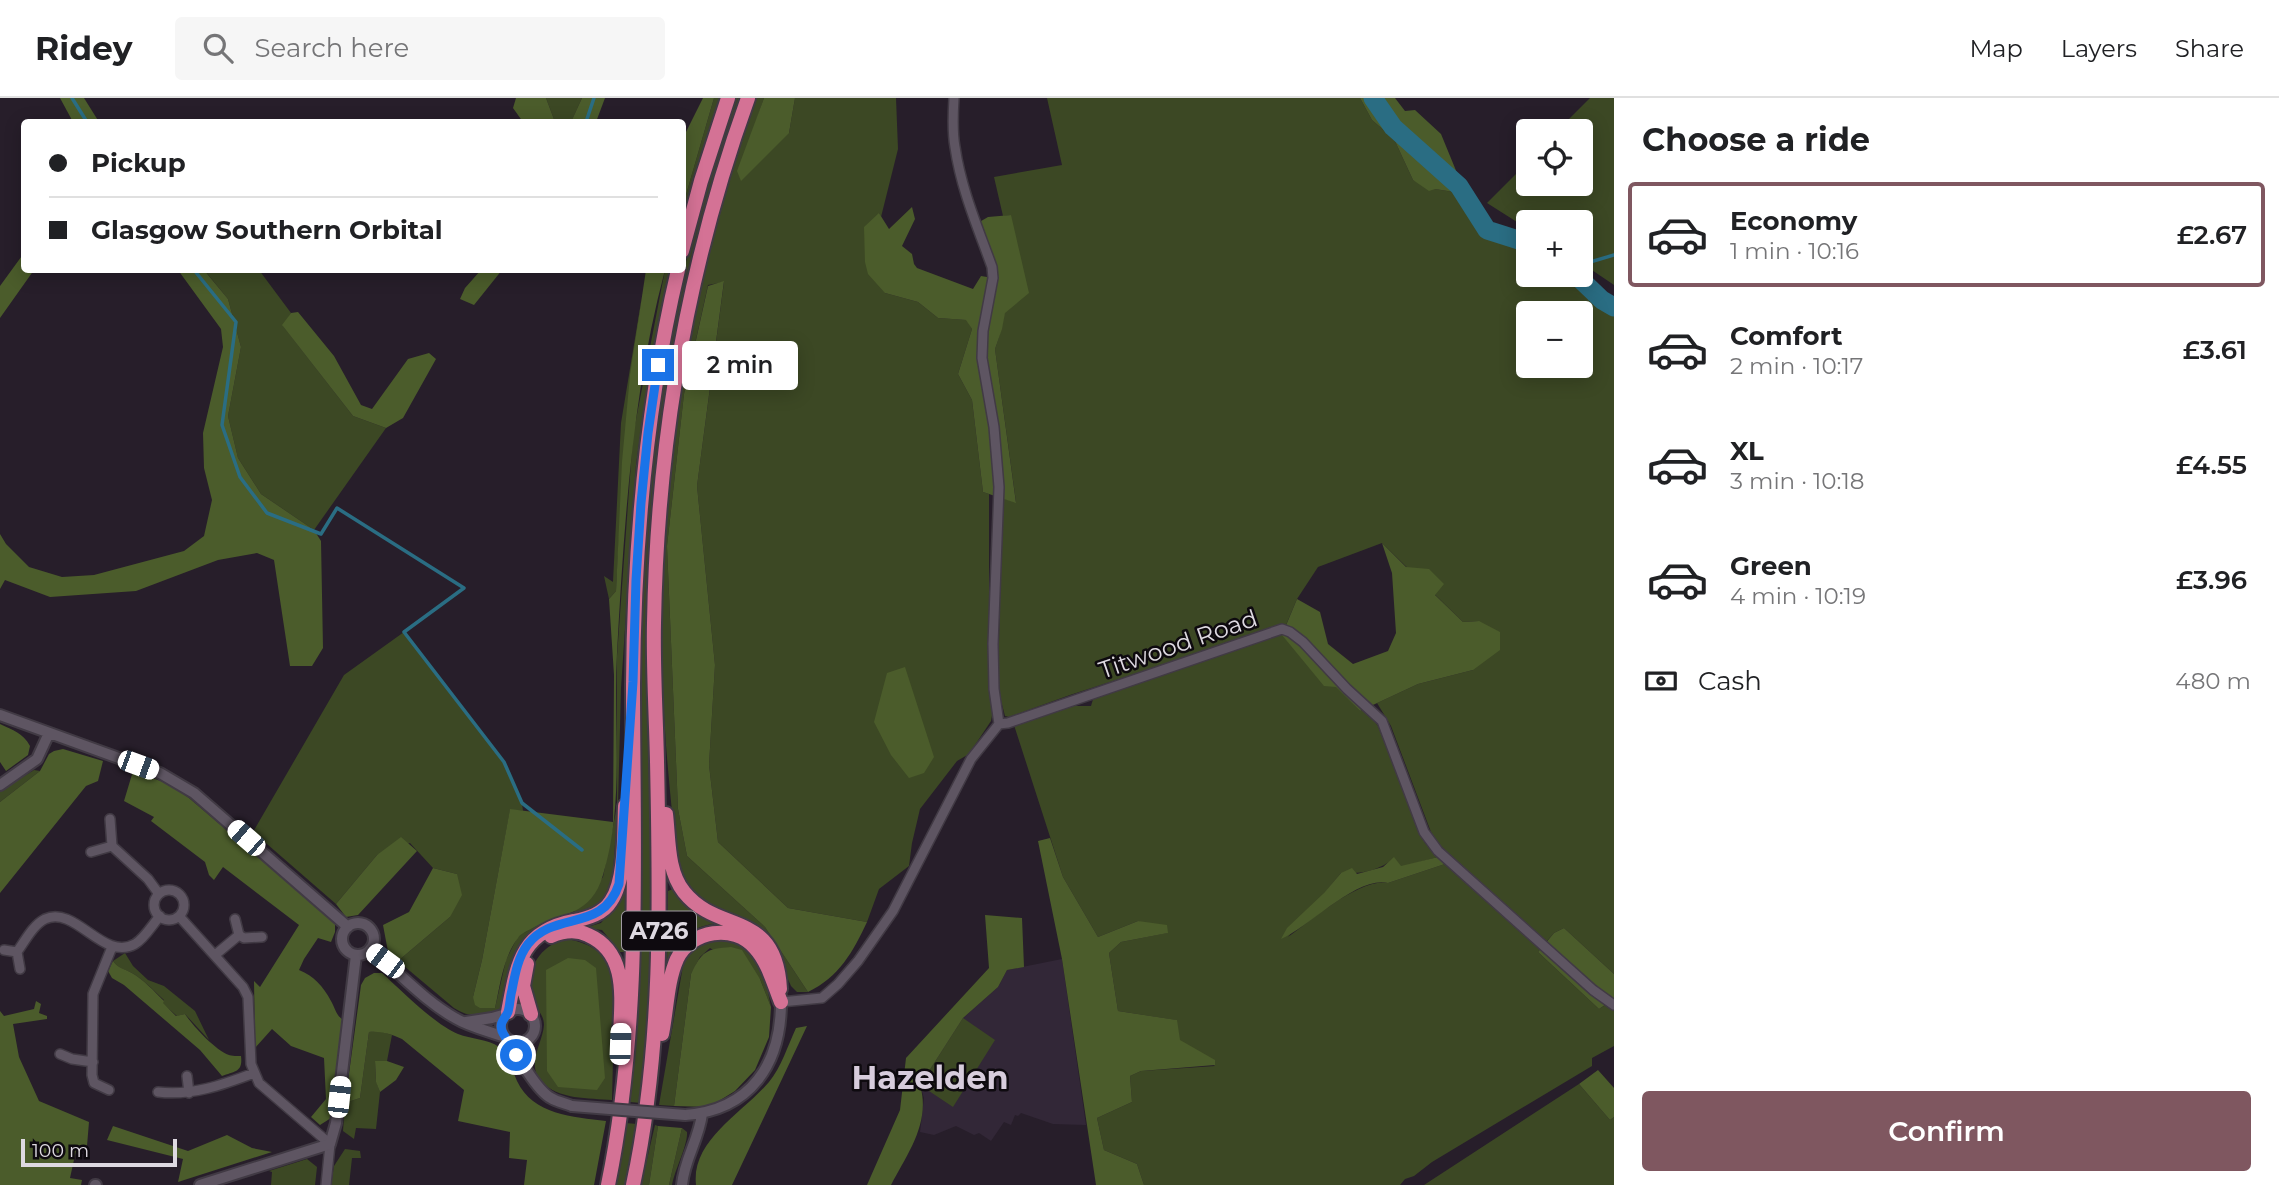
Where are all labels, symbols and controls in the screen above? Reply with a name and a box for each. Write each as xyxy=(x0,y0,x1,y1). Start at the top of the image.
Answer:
search box xyxy=(175,17,665,80)
text: Ridey xyxy=(35,28,133,68)
icon: search xyxy=(199,29,237,67)
text: Search here xyxy=(255,32,409,64)
text: Map xyxy=(1969,34,2023,63)
text: Layers xyxy=(2061,34,2137,63)
text: Share xyxy=(2175,34,2244,63)
map controls xyxy=(1516,119,1593,378)
button: locate xyxy=(1516,119,1593,196)
text: Choose a ride xyxy=(1642,120,1870,159)
text: Pickup xyxy=(91,147,186,179)
icon: car xyxy=(1646,203,1709,266)
text: Economy xyxy=(1730,205,1857,237)
button: + xyxy=(1516,210,1593,287)
text: Glasgow Southern Orbital xyxy=(91,214,443,246)
text: £2.67 xyxy=(2177,219,2247,251)
text: 1 min · 10:16 xyxy=(1730,237,1859,265)
button: − xyxy=(1516,301,1593,378)
icon: car xyxy=(1646,318,1709,381)
text: Comfort xyxy=(1730,320,1842,352)
text: £3.61 xyxy=(2183,334,2247,366)
callout: 2 min xyxy=(682,341,798,390)
route end xyxy=(642,349,674,381)
text: 2 min xyxy=(707,351,773,379)
text: 2 min · 10:17 xyxy=(1730,352,1863,380)
icon: car xyxy=(1646,433,1709,496)
text: XL xyxy=(1730,435,1764,467)
text: £4.55 xyxy=(2176,449,2247,481)
text: 3 min · 10:18 xyxy=(1730,467,1864,495)
icon: car xyxy=(1646,548,1709,611)
text: Green xyxy=(1730,550,1812,582)
text: £3.96 xyxy=(2176,564,2247,596)
text: 4 min · 10:19 xyxy=(1730,582,1866,610)
street label: Titwood Road xyxy=(1095,603,1261,685)
icon: cash xyxy=(1642,662,1680,700)
text: Cash xyxy=(1698,665,1762,697)
text: 480 m xyxy=(2175,667,2251,695)
car xyxy=(115,748,162,782)
car xyxy=(224,816,269,860)
road number: A726 xyxy=(622,912,696,950)
car xyxy=(362,940,409,982)
car xyxy=(609,1023,632,1065)
route start xyxy=(500,1039,532,1071)
district label: Hazelden xyxy=(851,1058,1009,1097)
car xyxy=(327,1075,352,1119)
button: Confirm xyxy=(1642,1091,2251,1171)
scale bar xyxy=(21,1136,177,1168)
text: 100 m xyxy=(32,1139,89,1162)

